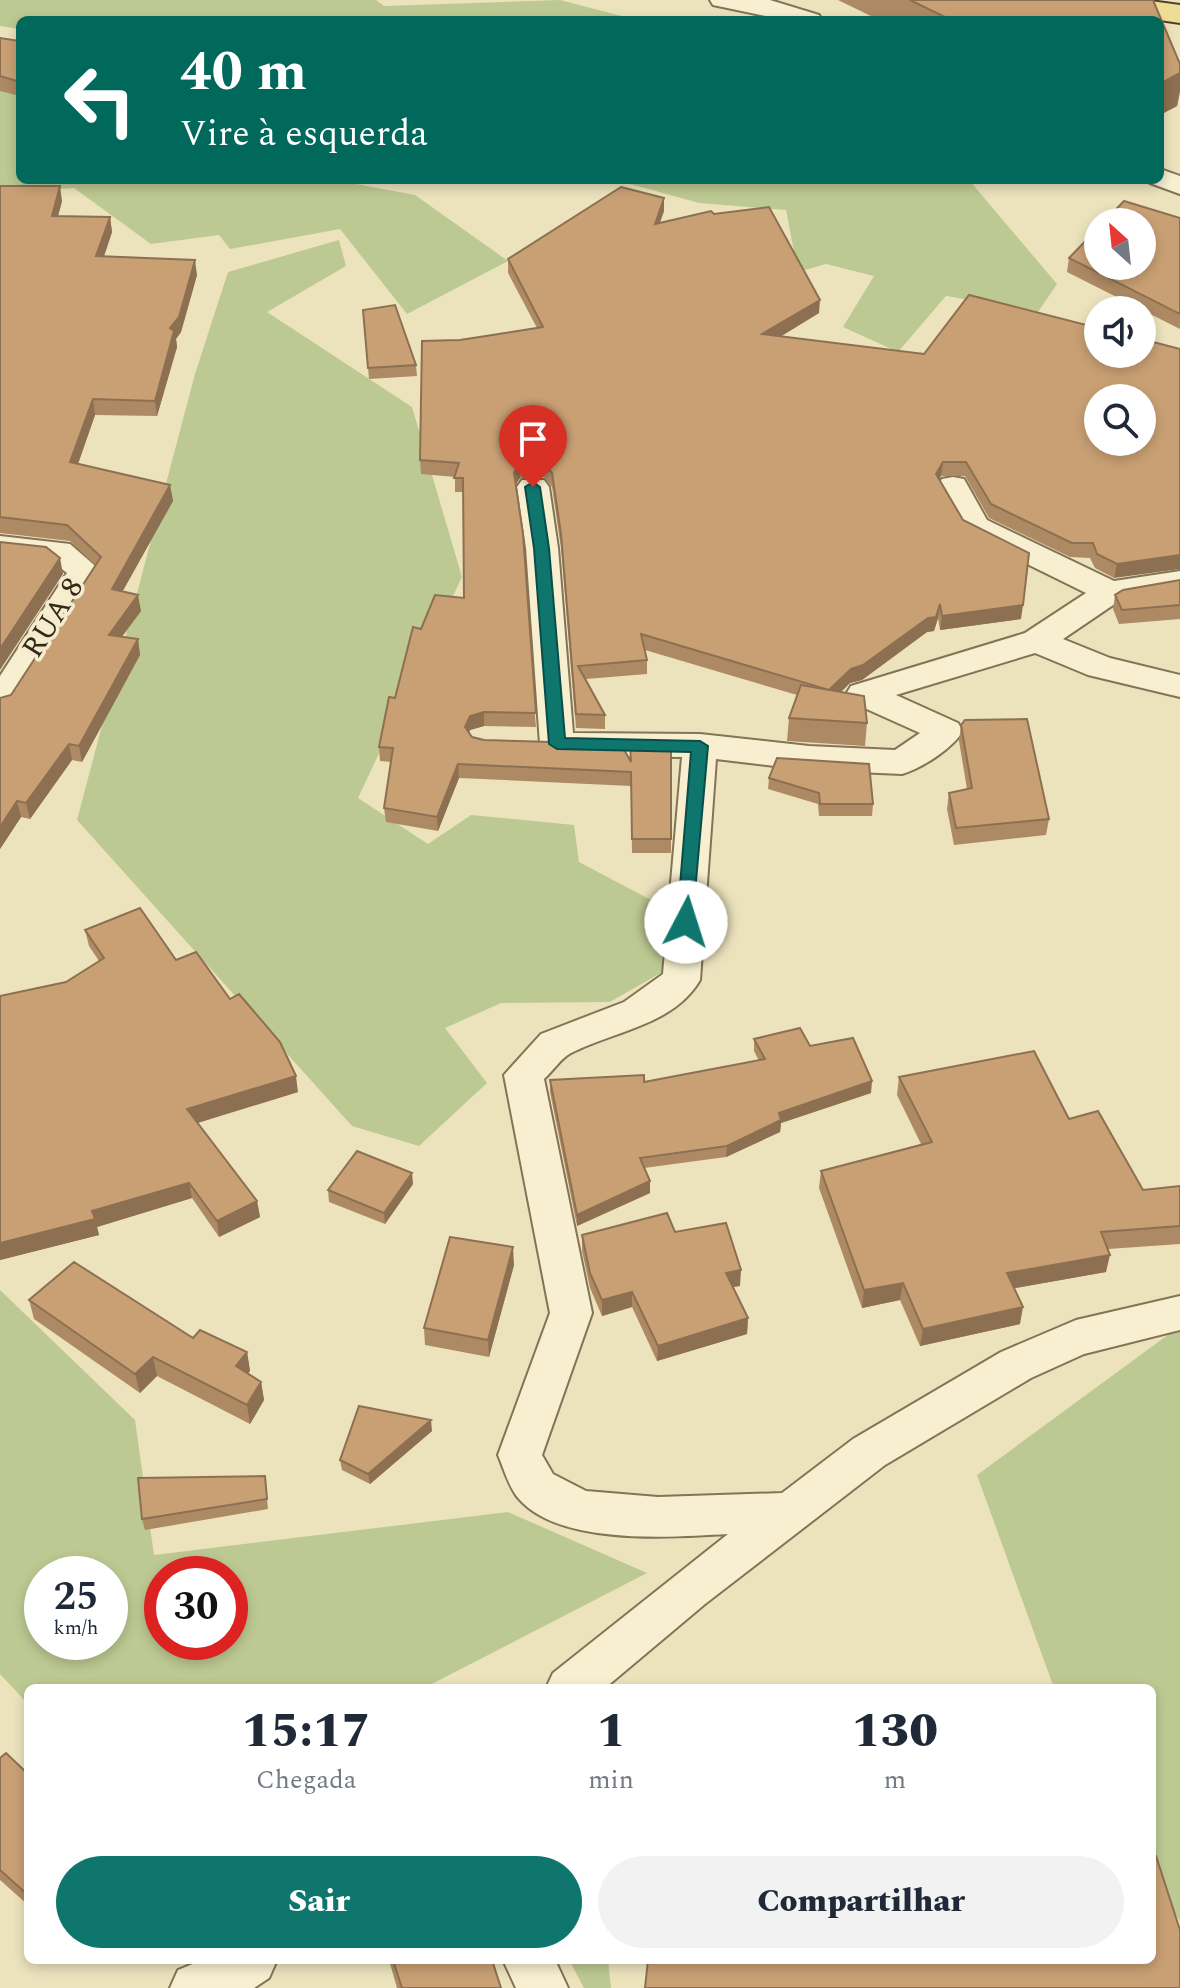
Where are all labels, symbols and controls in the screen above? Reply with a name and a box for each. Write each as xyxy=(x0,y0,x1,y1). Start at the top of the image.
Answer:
text: 40 m xyxy=(180,30,307,115)
icon: left xyxy=(48,48,152,152)
text: Vire à esquerda xyxy=(180,107,428,162)
north arrow xyxy=(1084,208,1156,280)
map controls xyxy=(1084,208,1156,456)
button: sound xyxy=(1084,296,1156,368)
button: search xyxy=(1084,384,1156,456)
pin xyxy=(499,405,567,487)
icon: arrive xyxy=(511,417,555,461)
street label: RUA 8 xyxy=(10,569,96,667)
position arrow xyxy=(644,880,728,964)
speed limit sign: 30 xyxy=(144,1556,248,1660)
text: 25 xyxy=(54,1567,98,1628)
text: km/h xyxy=(54,1613,99,1643)
text: 15:17 xyxy=(242,1695,371,1768)
text: 1 xyxy=(597,1695,626,1768)
text: 130 xyxy=(852,1695,938,1768)
text: Chegada xyxy=(256,1760,356,1800)
text: min xyxy=(588,1760,634,1800)
text: m xyxy=(884,1760,906,1800)
button: Sair xyxy=(56,1856,582,1948)
button: Compartilhar xyxy=(598,1856,1124,1948)

